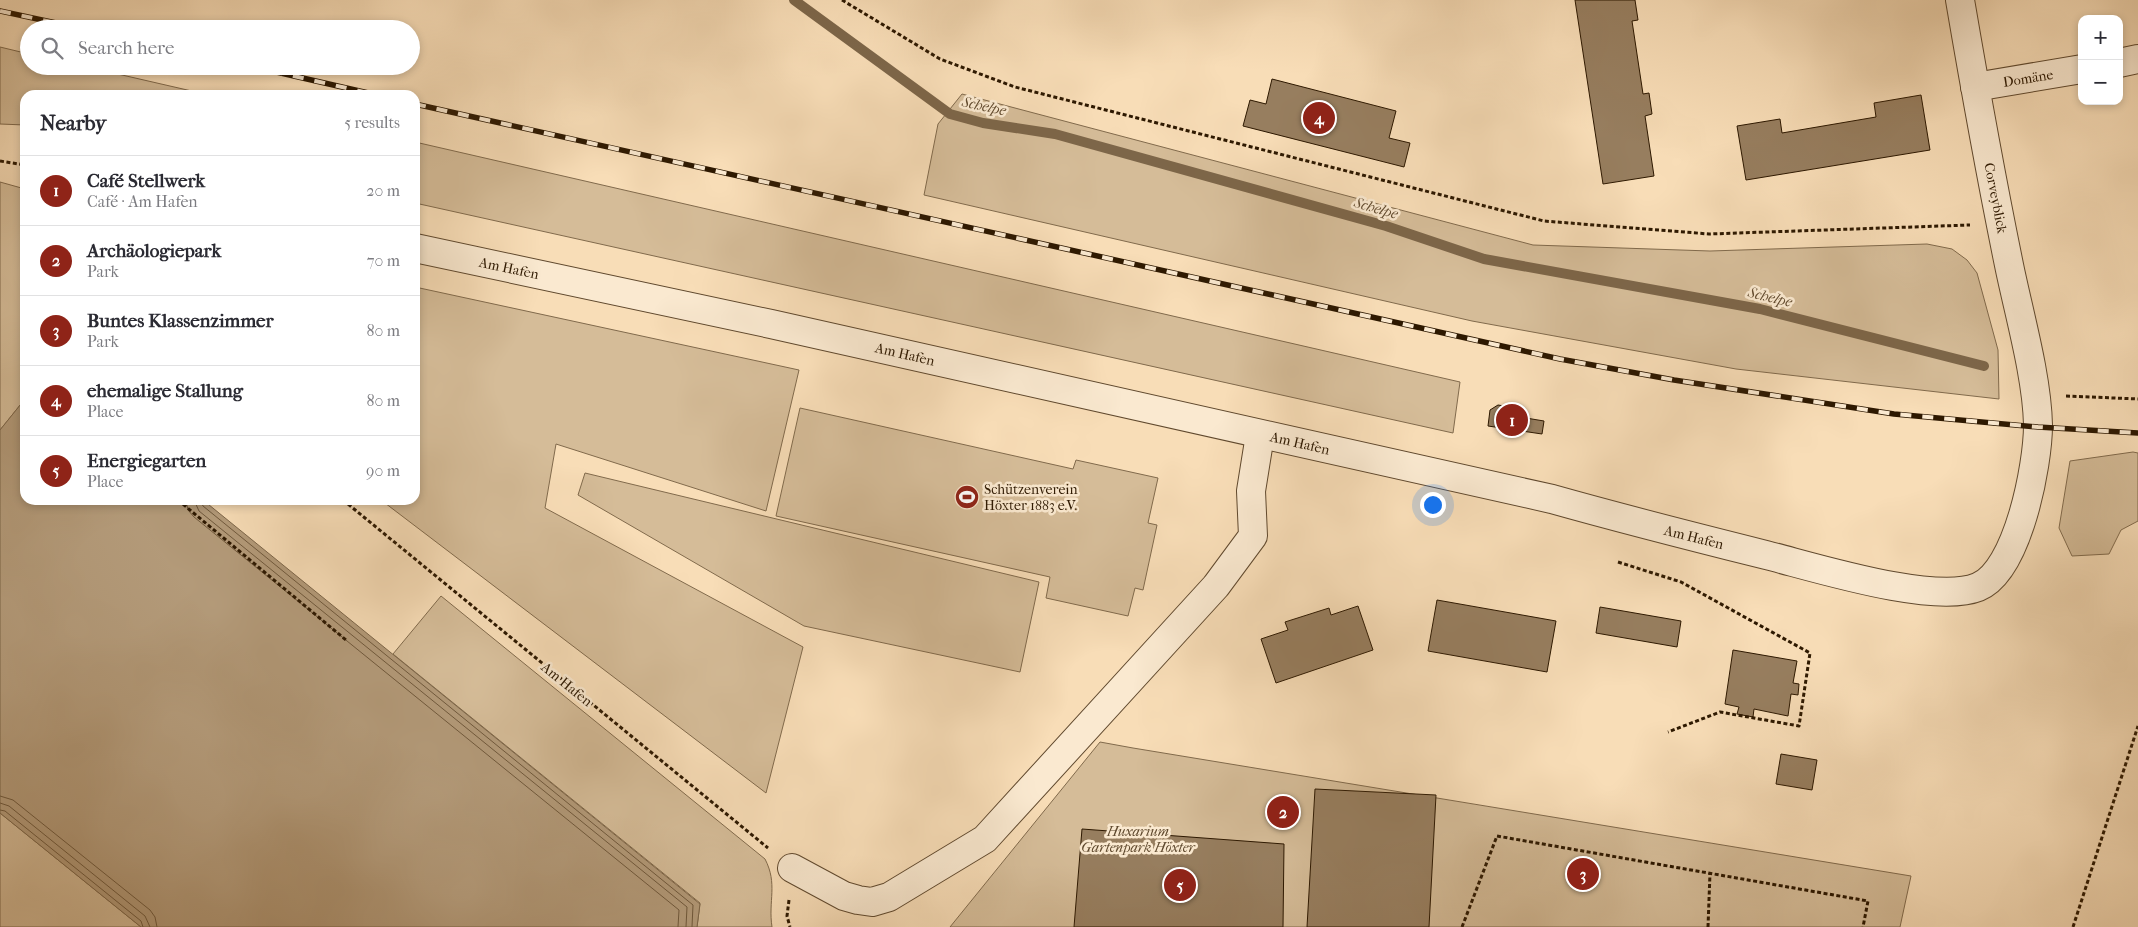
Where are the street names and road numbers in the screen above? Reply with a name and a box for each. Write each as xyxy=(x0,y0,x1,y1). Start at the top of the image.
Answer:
street label: Domäne xyxy=(2002,66,2055,91)
street label: Corveyblick xyxy=(1980,161,2011,236)
street label: Am Hafen xyxy=(476,254,540,283)
street label: Am Hafen xyxy=(872,339,936,370)
street label: Am Hafen xyxy=(1267,428,1331,459)
street label: Am Hafen xyxy=(1661,522,1725,553)
street label: Am Hafen xyxy=(537,658,596,710)

